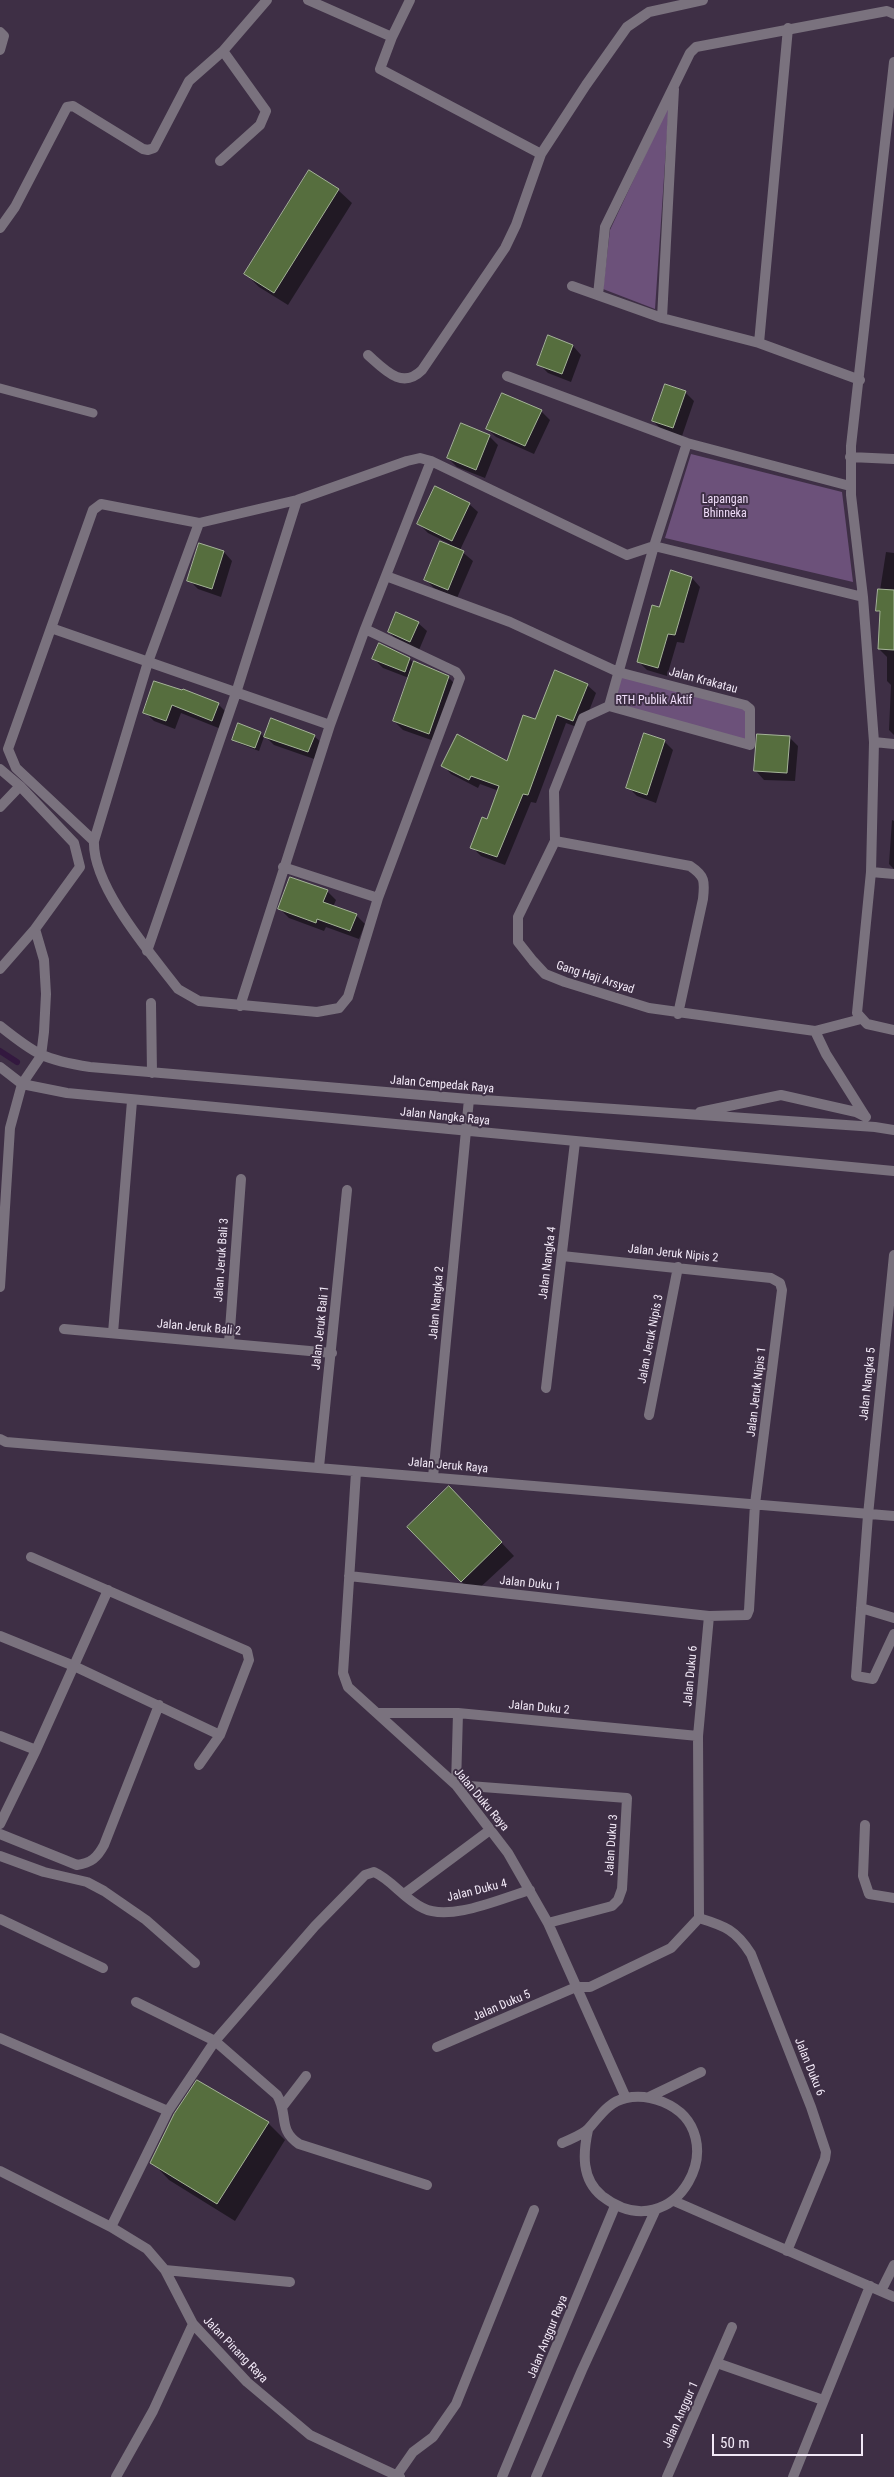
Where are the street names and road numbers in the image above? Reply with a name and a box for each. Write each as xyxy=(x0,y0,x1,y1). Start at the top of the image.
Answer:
street label: Jalan Krakatau xyxy=(667,665,739,697)
street label: Gang Haji Arsyad xyxy=(554,959,636,997)
street label: Jalan Cempedak Raya xyxy=(389,1073,495,1097)
street label: Jalan Nangka Raya xyxy=(399,1105,491,1129)
street label: Jalan Jeruk Bali 3 xyxy=(212,1218,232,1302)
street label: Jalan Nangka 4 xyxy=(536,1226,560,1300)
street label: Jalan Jeruk Nipis 2 xyxy=(627,1242,719,1266)
street label: Jalan Nangka 2 xyxy=(427,1266,447,1340)
street label: Jalan Jeruk Bali 1 xyxy=(309,1285,333,1371)
street label: Jalan Jeruk Nipis 3 xyxy=(635,1293,667,1385)
street label: Jalan Jeruk Bali 2 xyxy=(156,1317,242,1339)
street label: Jalan Jeruk Nipis 1 xyxy=(744,1346,770,1438)
street label: Jalan Nangka 5 xyxy=(857,1347,879,1421)
street label: Jalan Jeruk Raya xyxy=(407,1455,489,1477)
street label: Jalan Duku 1 xyxy=(499,1574,561,1594)
street label: Jalan Duku 6 xyxy=(681,1645,701,1707)
street label: Jalan Duku 2 xyxy=(508,1698,570,1718)
street label: Jalan Duku Raya xyxy=(450,1766,512,1834)
street label: Jalan Duku 3 xyxy=(603,1814,621,1876)
street label: Jalan Duku 4 xyxy=(446,1877,508,1905)
street label: Jalan Duku 5 xyxy=(471,1987,533,2025)
street label: Jalan Duku 6 xyxy=(791,2036,827,2098)
street label: Jalan Anggur Raya xyxy=(525,2293,571,2381)
street label: Jalan Pinang Raya xyxy=(200,2314,270,2386)
street label: Jalan Anggur 1 xyxy=(660,2379,702,2451)

